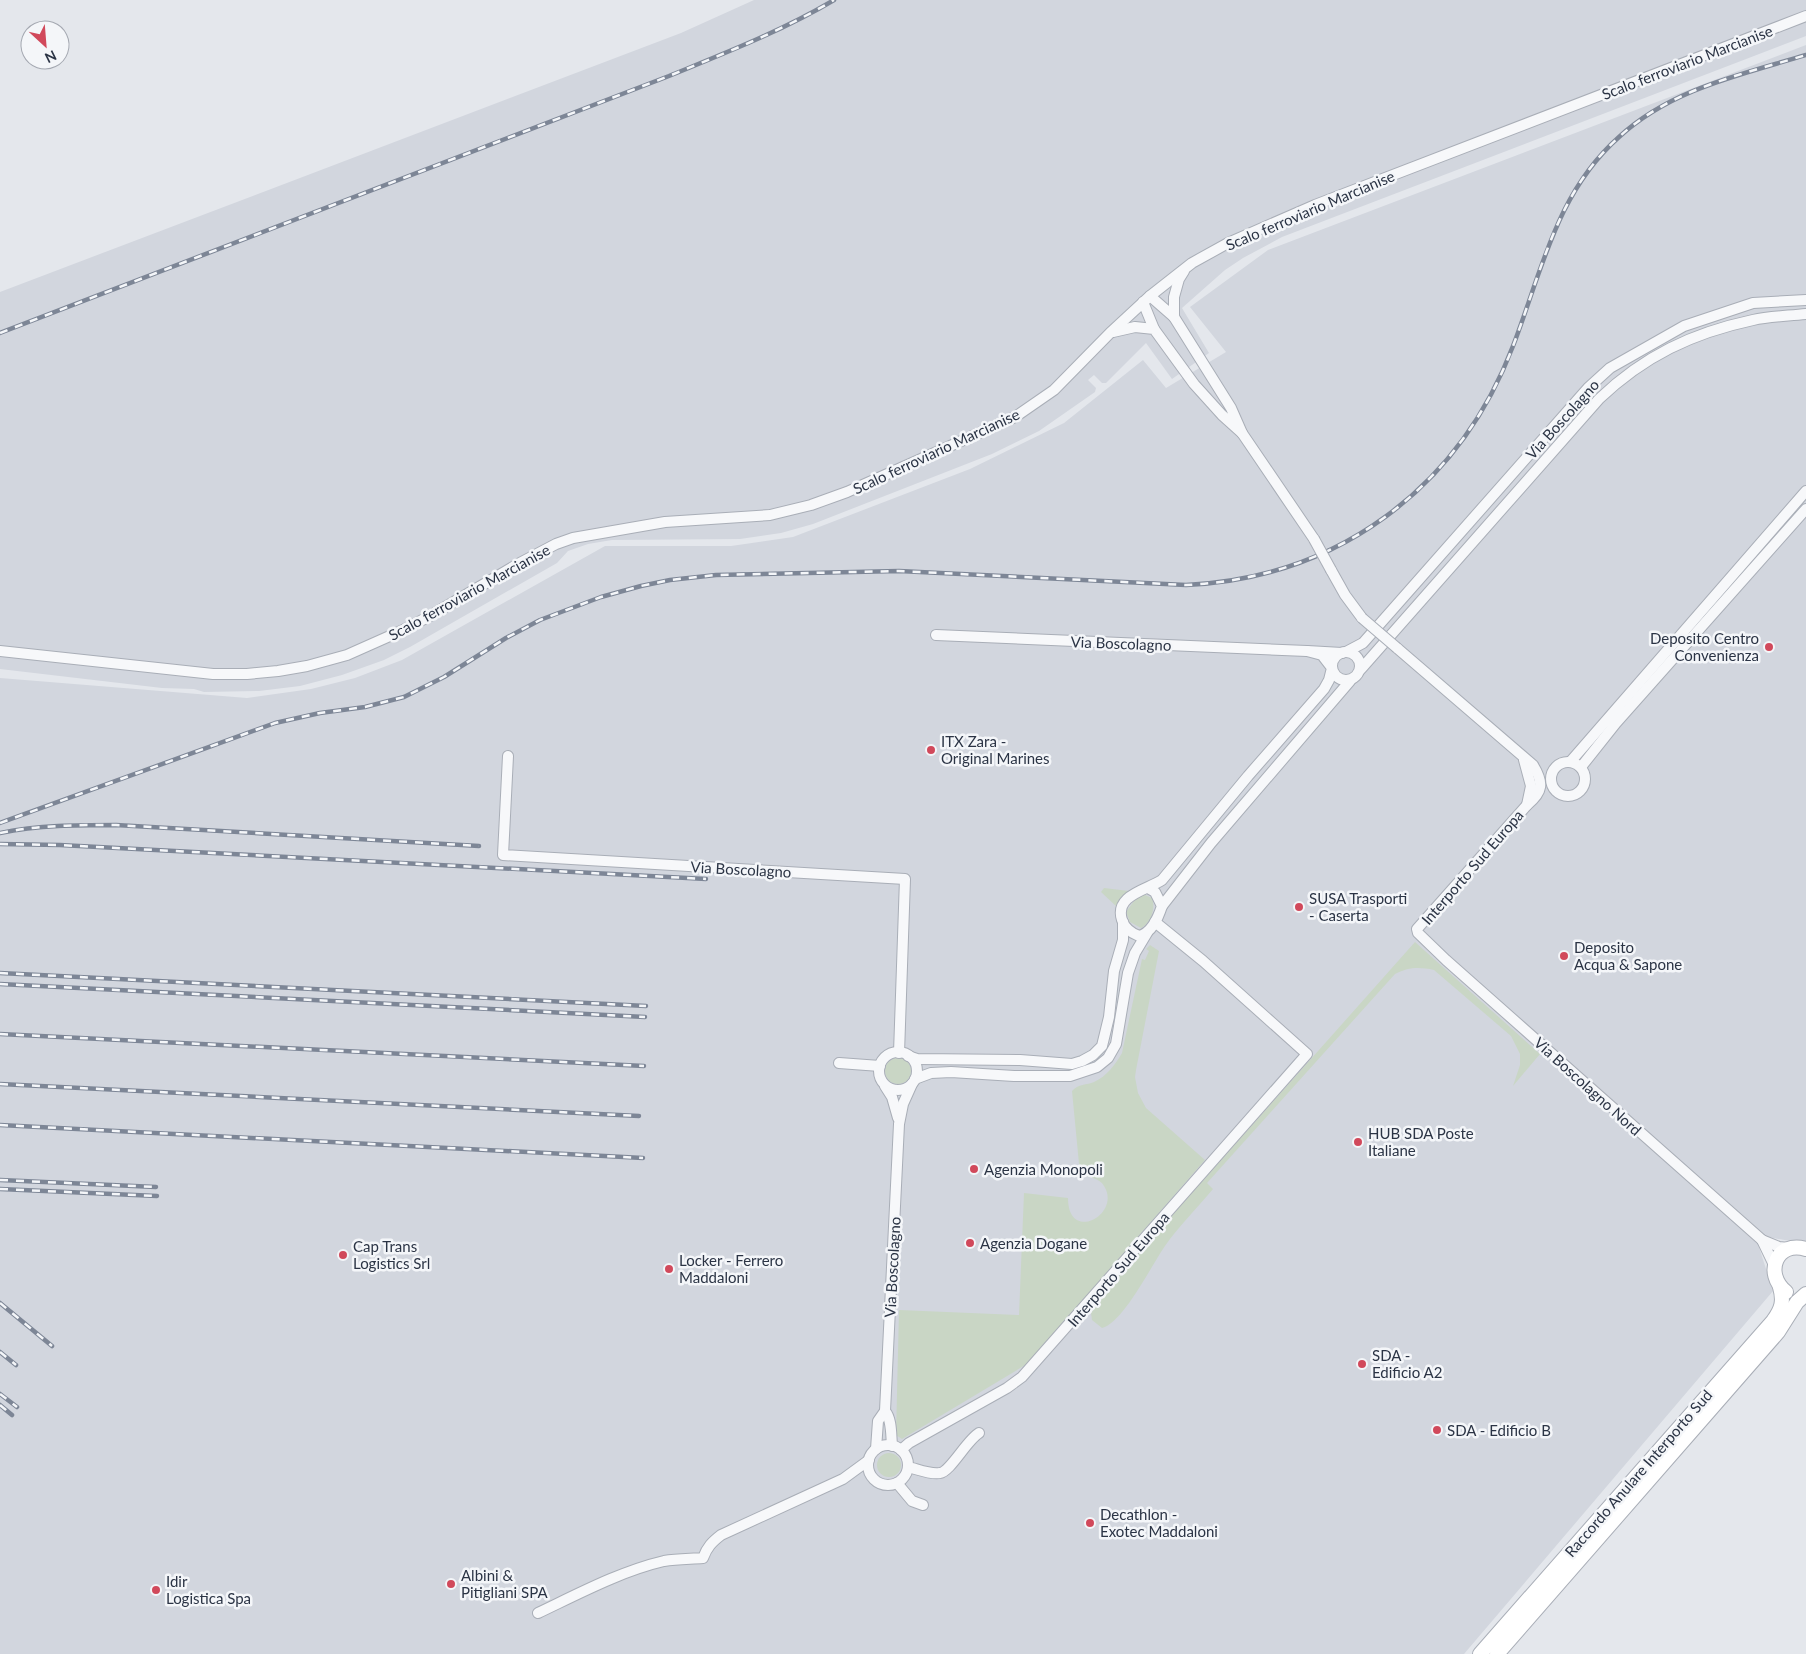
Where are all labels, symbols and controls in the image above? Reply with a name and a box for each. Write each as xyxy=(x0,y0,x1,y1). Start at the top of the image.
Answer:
north arrow xyxy=(20,20,70,70)
street label: Scalo ferroviario Marcianise xyxy=(1599,21,1775,103)
text: N xyxy=(42,47,59,67)
street label: Scalo ferroviario Marcianise xyxy=(1223,166,1397,254)
street label: Via Boscolagno xyxy=(1522,376,1602,462)
street label: Scalo ferroviario Marcianise xyxy=(850,404,1022,498)
street label: Scalo ferroviario Marcianise xyxy=(385,540,553,644)
place label: Deposito Centro Convenienza xyxy=(1650,629,1759,664)
street label: Via Boscolagno xyxy=(1070,632,1172,654)
marker: Deposito Centro Convenienza xyxy=(1763,641,1775,653)
place label: ITX Zara - Original Marines xyxy=(941,732,1050,767)
marker: ITX Zara - Original Marines xyxy=(925,744,937,756)
street label: Interporto Sud Europa xyxy=(1417,806,1527,928)
street label: Via Boscolagno xyxy=(690,857,792,881)
place label: SUSA Trasporti - Caserta xyxy=(1309,889,1407,924)
marker: SUSA Trasporti - Caserta xyxy=(1293,901,1305,913)
place label: Deposito Acqua & Sapone xyxy=(1574,938,1682,973)
marker: Deposito Acqua & Sapone xyxy=(1558,950,1570,962)
street label: Via Boscolagno Nord xyxy=(1531,1033,1645,1139)
place label: HUB SDA Poste Italiane xyxy=(1368,1124,1474,1159)
marker: HUB SDA Poste Italiane xyxy=(1352,1136,1364,1148)
place label: Agenzia Monopoli xyxy=(984,1160,1103,1178)
marker: Agenzia Monopoli xyxy=(968,1163,980,1175)
street label: Interporto Sud Europa xyxy=(1063,1208,1173,1330)
street label: Via Boscolagno xyxy=(880,1216,904,1318)
place label: Agenzia Dogane xyxy=(980,1234,1087,1252)
place label: Cap Trans Logistics Srl xyxy=(353,1237,430,1272)
marker: Agenzia Dogane xyxy=(964,1237,976,1249)
marker: Cap Trans Logistics Srl xyxy=(337,1249,349,1261)
place label: Locker - Ferrero Maddaloni xyxy=(679,1251,783,1286)
marker: Locker - Ferrero Maddaloni xyxy=(663,1263,675,1275)
place label: SDA - Edificio A2 xyxy=(1372,1346,1442,1381)
marker: SDA - Edificio A2 xyxy=(1356,1358,1368,1370)
street label: Raccordo Anulare Interporto Sud xyxy=(1561,1386,1715,1560)
place label: SDA - Edificio B xyxy=(1447,1421,1551,1439)
marker: SDA - Edificio B xyxy=(1431,1424,1443,1436)
place label: Decathlon - Exotec Maddaloni xyxy=(1100,1505,1218,1540)
marker: Decathlon - Exotec Maddaloni xyxy=(1084,1517,1096,1529)
place label: Albini & Pitigliani SPA xyxy=(461,1566,548,1601)
place label: Idir Logistica Spa xyxy=(166,1572,251,1607)
marker: Albini & Pitigliani SPA xyxy=(445,1578,457,1590)
marker: Idir Logistica Spa xyxy=(150,1584,162,1596)

